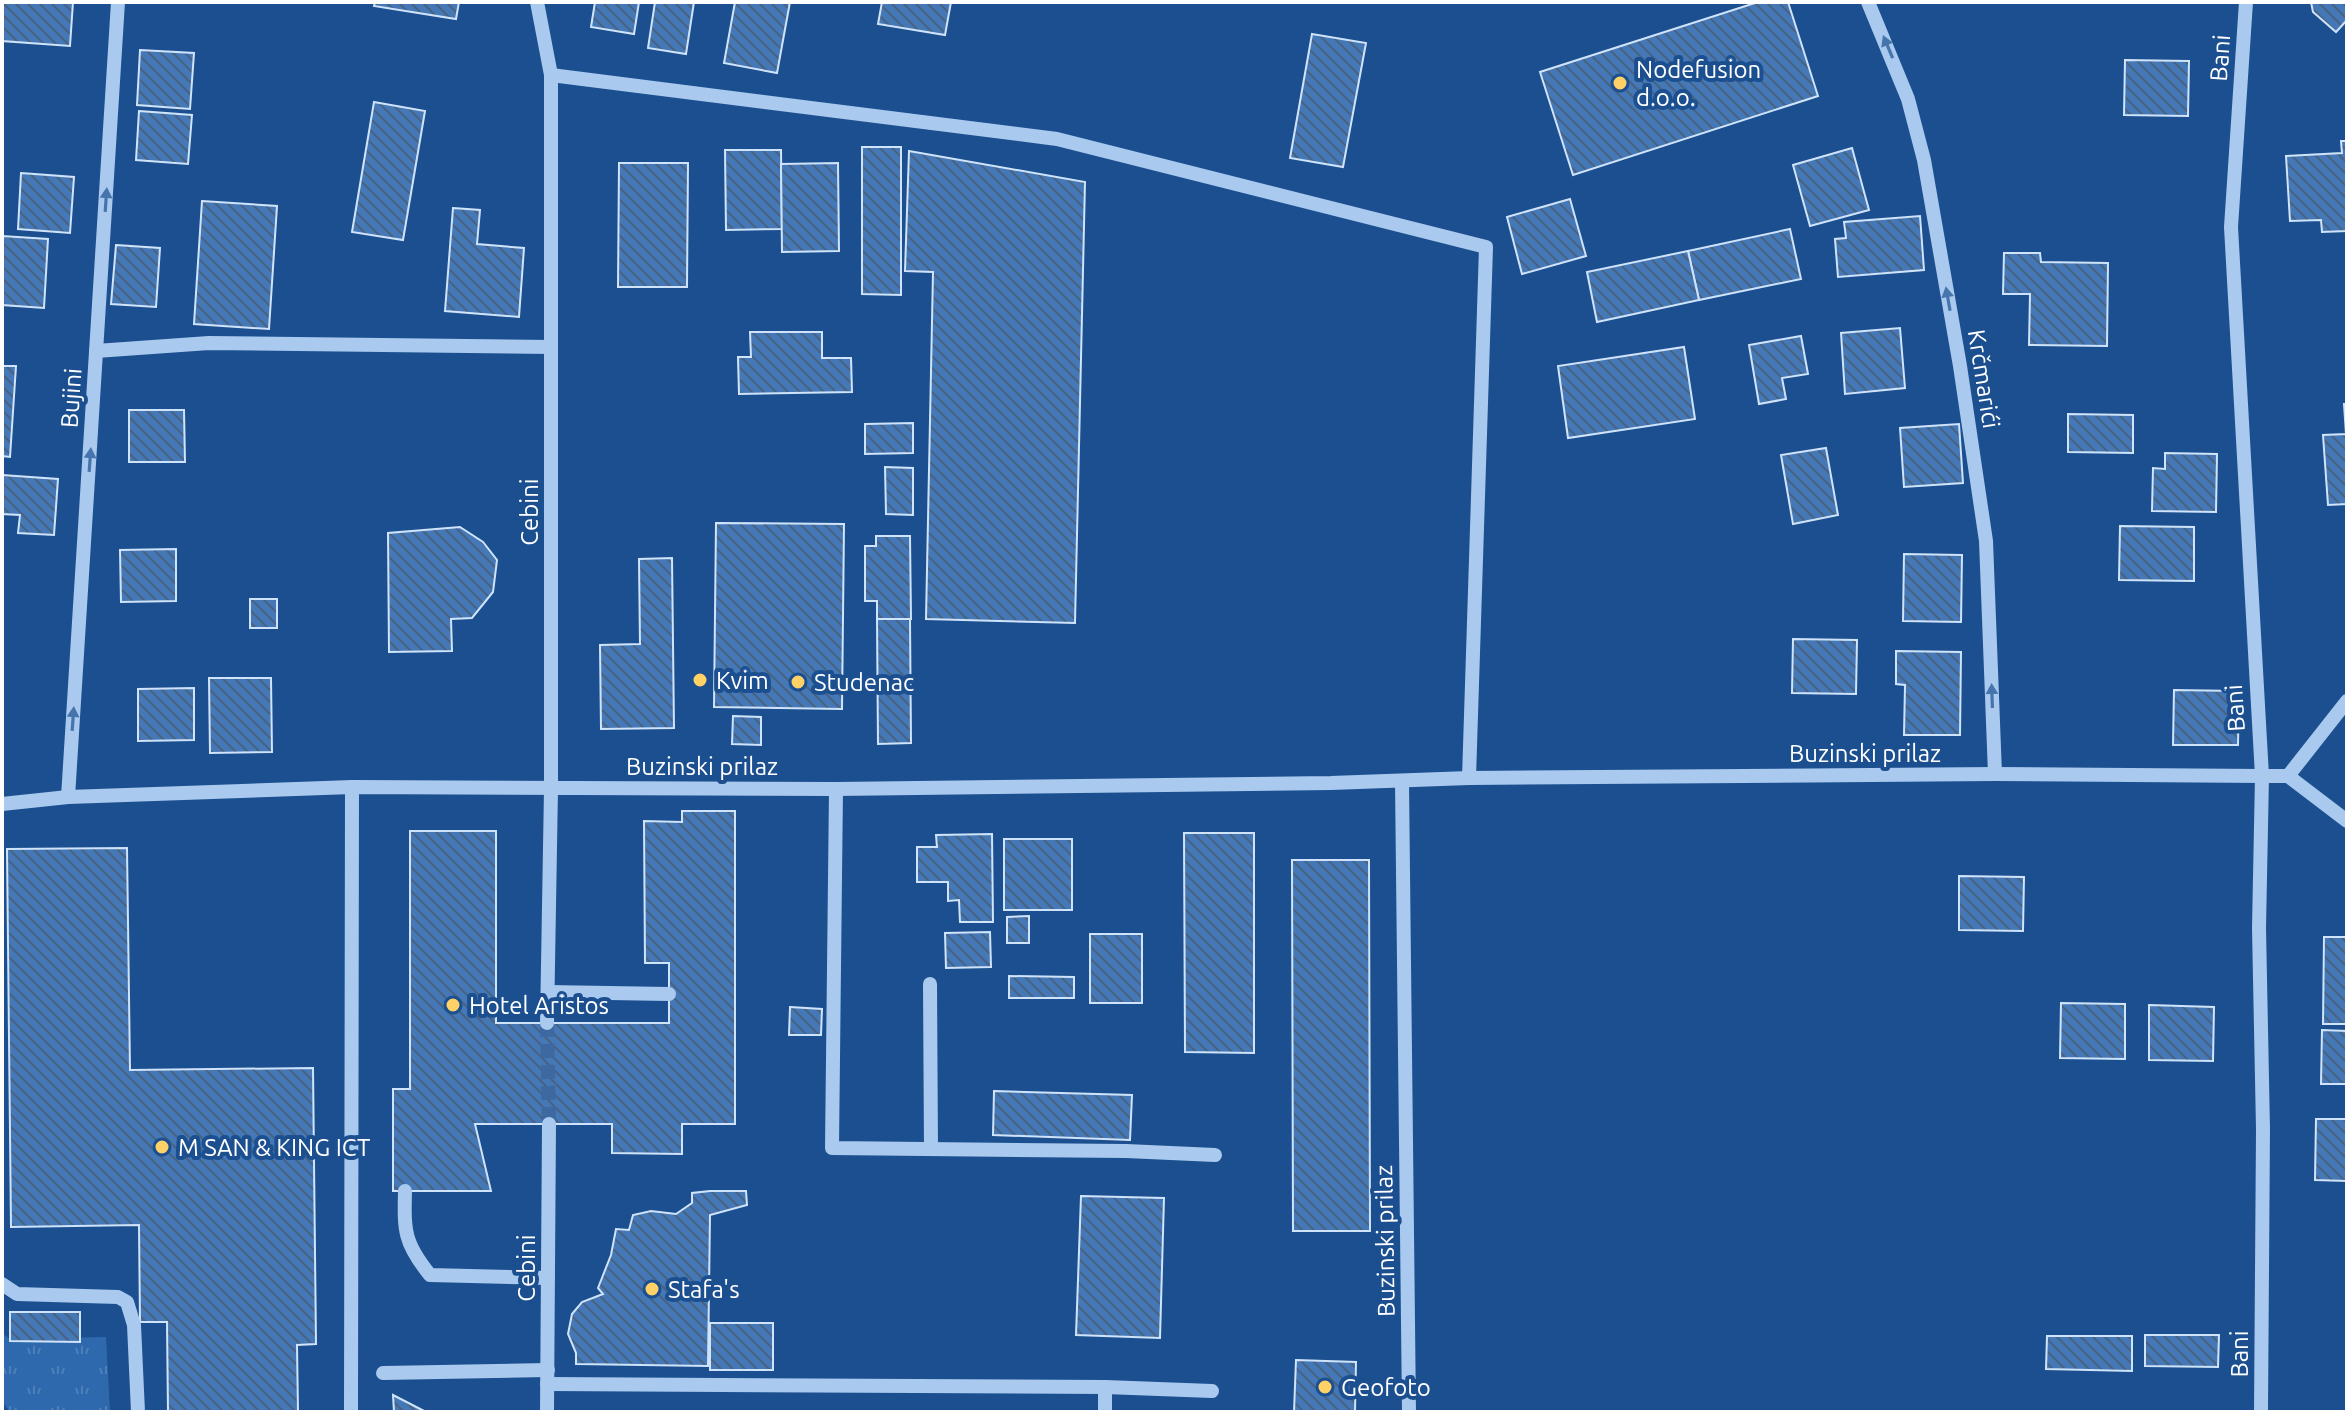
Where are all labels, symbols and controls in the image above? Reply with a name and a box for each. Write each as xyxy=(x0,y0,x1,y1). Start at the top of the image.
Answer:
street label: Bani xyxy=(2205,34,2235,82)
one-way arrow xyxy=(1881,35,1894,59)
place label: Nodefusion d.o.o. xyxy=(1636,56,1761,111)
marker: Nodefusion d.o.o. xyxy=(1611,74,1629,92)
one-way arrow xyxy=(100,187,113,212)
one-way arrow xyxy=(1942,286,1954,311)
street label: Krčmarići xyxy=(1963,328,2005,430)
street label: Bujini xyxy=(55,367,87,429)
one-way arrow xyxy=(84,447,97,472)
street label: Cebini xyxy=(516,478,543,546)
place label: Kvim xyxy=(716,667,769,694)
place label: Studenac xyxy=(814,669,914,696)
marker: Kvim xyxy=(691,671,709,689)
marker: Studenac xyxy=(789,673,807,691)
one-way arrow xyxy=(1986,683,1999,708)
street label: Bani xyxy=(2220,684,2250,732)
one-way arrow xyxy=(67,706,80,731)
street label: Buzinski prilaz xyxy=(1789,740,1941,767)
street label: Buzinski prilaz xyxy=(626,753,778,780)
place label: Hotel Aristos xyxy=(469,992,609,1019)
marker: Hotel Aristos xyxy=(444,996,462,1014)
place label: M SAN & KING ICT xyxy=(178,1134,370,1161)
marker: M SAN & KING ICT xyxy=(153,1138,171,1156)
street label: Buzinski prilaz xyxy=(1370,1165,1400,1317)
street label: Cebini xyxy=(513,1234,540,1302)
place label: Stafa's xyxy=(668,1276,740,1303)
marker: Stafa's xyxy=(643,1280,661,1298)
street label: Bani xyxy=(2226,1330,2253,1378)
place label: Geofoto xyxy=(1341,1374,1431,1401)
marker: Geofoto xyxy=(1316,1378,1334,1396)

